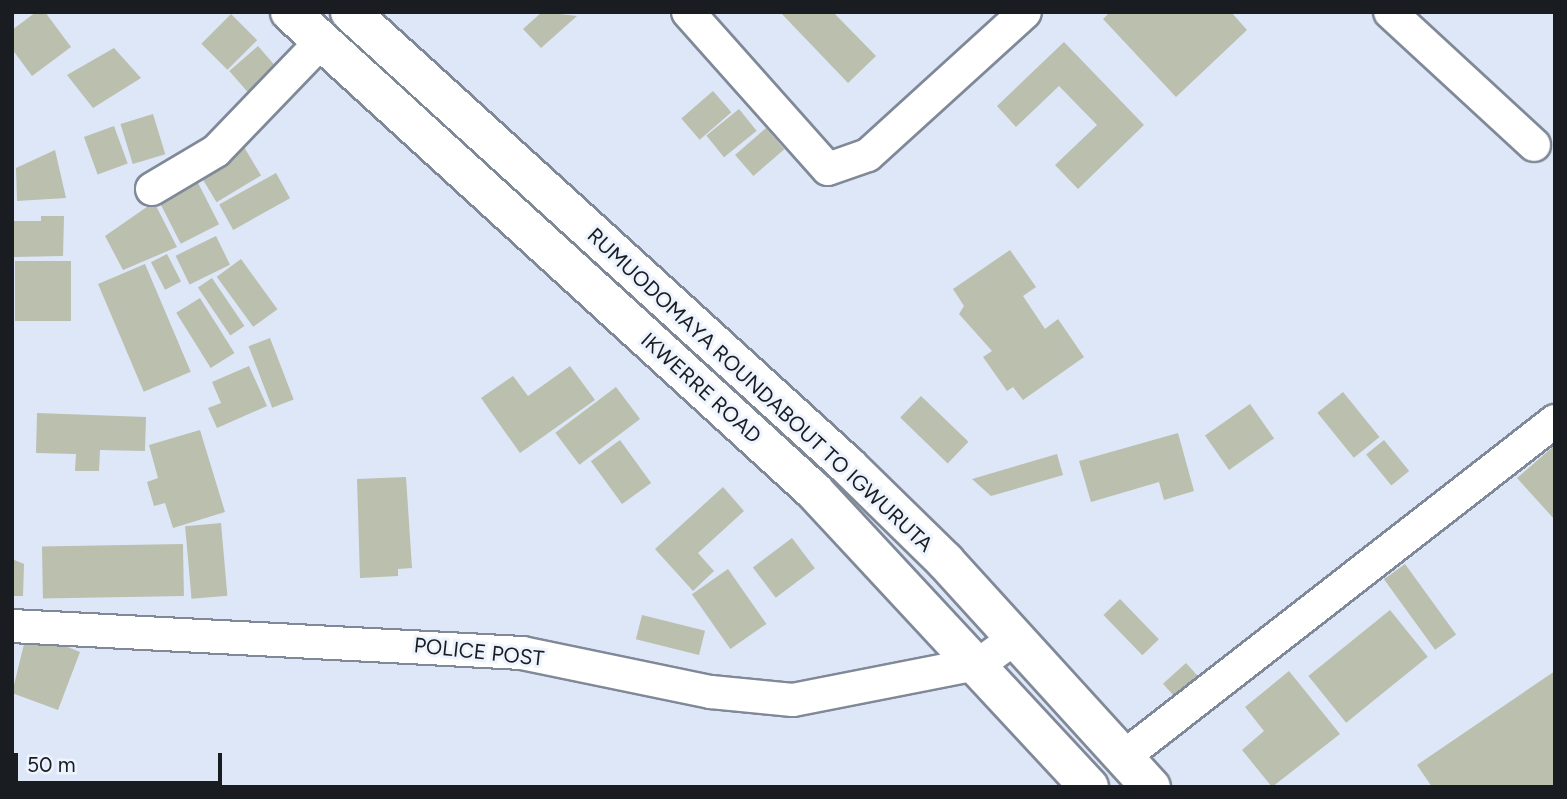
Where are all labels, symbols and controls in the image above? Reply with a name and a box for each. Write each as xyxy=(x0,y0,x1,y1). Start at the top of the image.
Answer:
street label: RUMUODOMAYA ROUNDABOUT TO IGWURUTA xyxy=(582,223,938,557)
street label: IKWERRE ROAD xyxy=(636,327,766,449)
street label: POLICE POST xyxy=(413,633,545,671)
scale bar xyxy=(18,740,226,784)
text: 50 m xyxy=(27,752,76,777)

